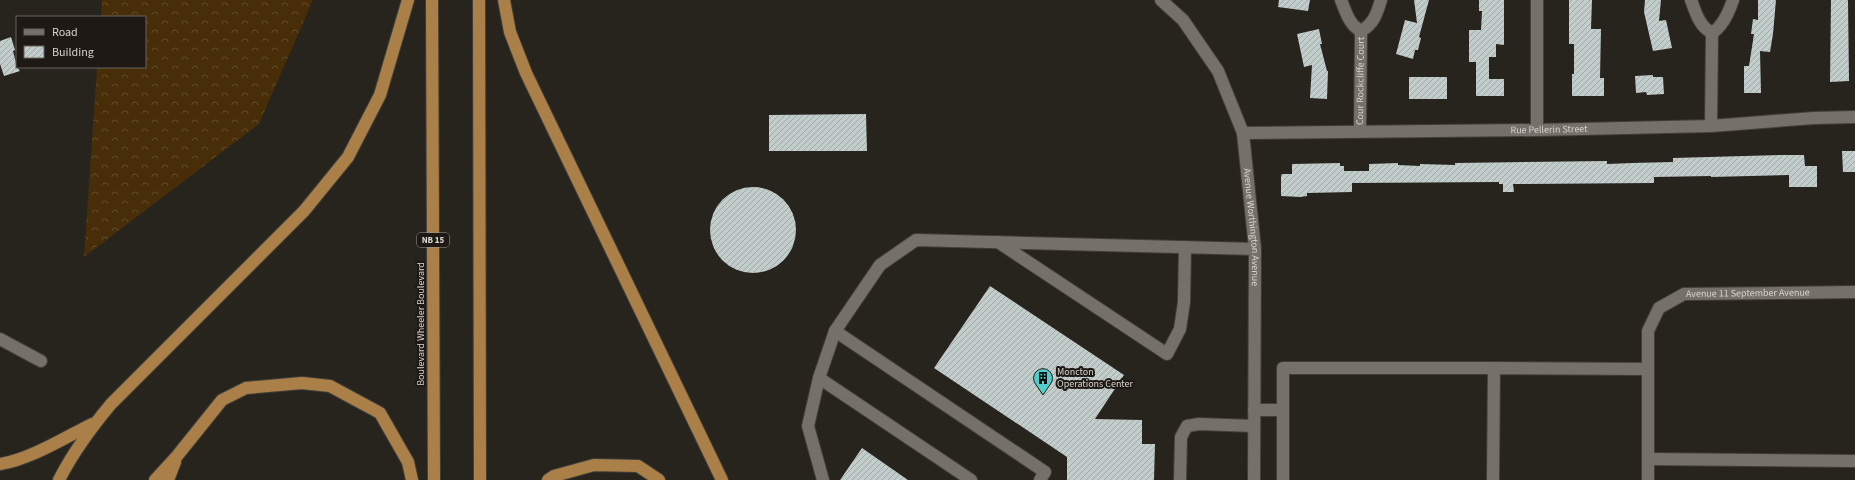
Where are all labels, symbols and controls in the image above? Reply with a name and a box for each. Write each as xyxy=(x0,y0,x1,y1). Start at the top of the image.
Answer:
legend xyxy=(16,16,146,68)
text: Road xyxy=(52,24,78,41)
street label: Cour Rockcliffe Court xyxy=(1353,36,1368,125)
text: Building xyxy=(52,44,94,61)
street label: Rue Pellerin Street xyxy=(1510,122,1588,137)
street label: Avenue Worthington Avenue xyxy=(1240,167,1262,286)
road number: NB 15 xyxy=(417,233,449,247)
street label: Boulevard Wheeler Boulevard xyxy=(414,262,428,386)
street label: Avenue 11 September Avenue xyxy=(1686,286,1810,301)
place label: Moncton Operations Center xyxy=(1057,365,1134,391)
building icon: Moncton Operations Center xyxy=(1032,367,1054,395)

